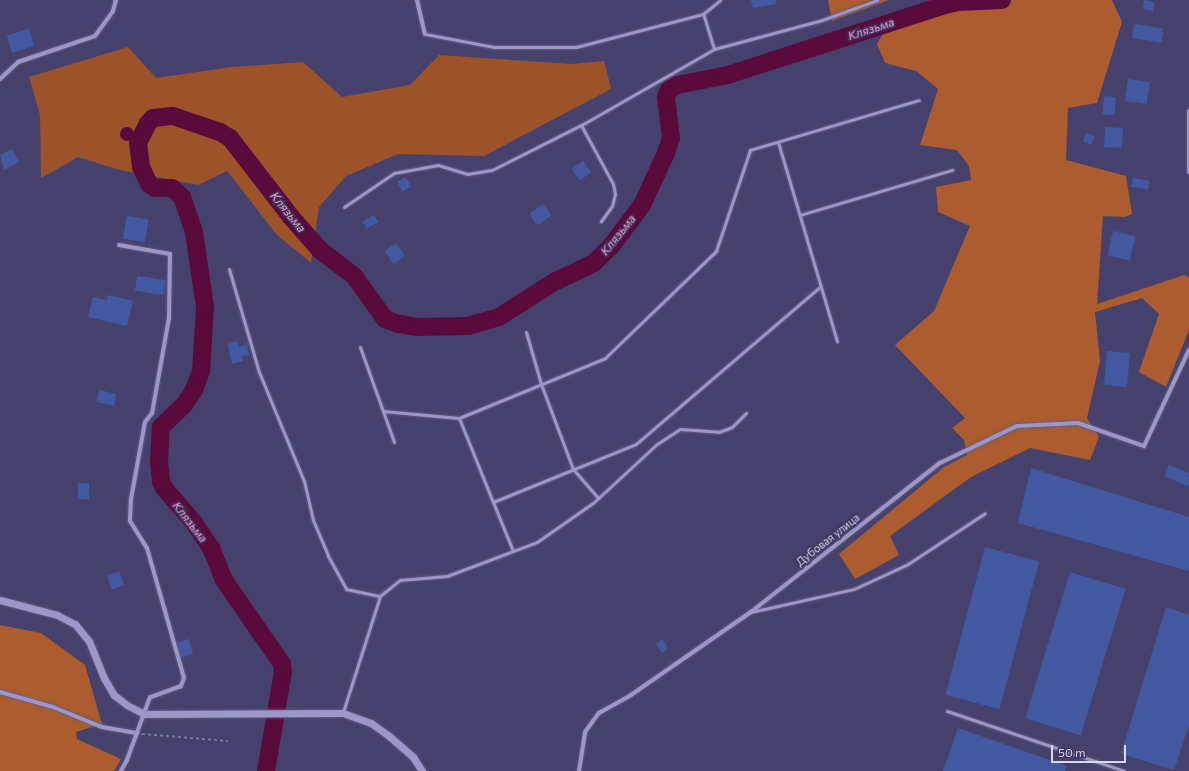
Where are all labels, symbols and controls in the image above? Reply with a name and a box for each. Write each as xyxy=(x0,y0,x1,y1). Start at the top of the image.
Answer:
water label: Клязьма xyxy=(846,15,896,43)
water label: Клязьма xyxy=(267,189,309,235)
water label: Клязьма xyxy=(597,212,639,258)
water label: Клязьма xyxy=(170,499,210,545)
street label: Дубовая улица xyxy=(794,511,862,569)
scale bar xyxy=(1053,737,1128,763)
text: 50 m xyxy=(1058,745,1086,759)

